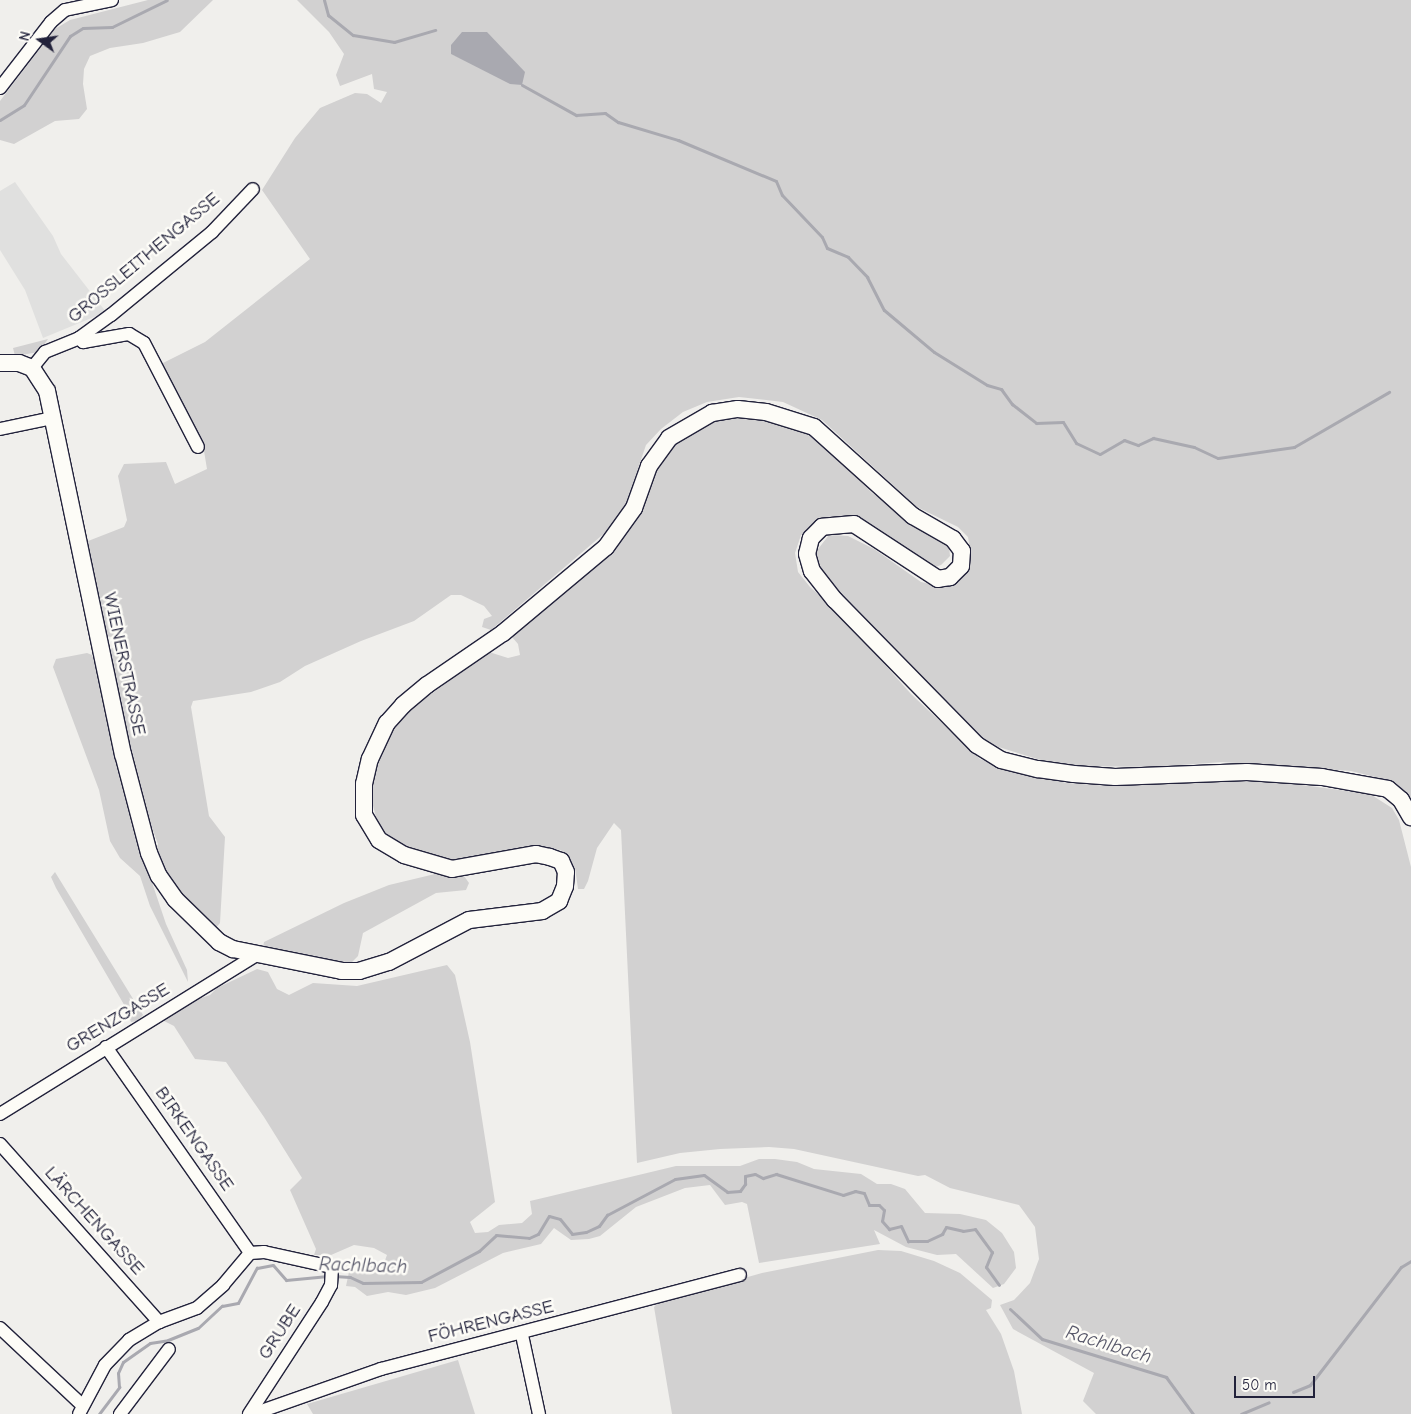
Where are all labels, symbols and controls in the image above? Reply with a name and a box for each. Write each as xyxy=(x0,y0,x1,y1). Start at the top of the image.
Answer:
north arrow xyxy=(15,15,65,65)
text: N xyxy=(16,30,34,43)
street label: GROSSLEITHENGASSE xyxy=(63,188,225,328)
street label: WIENERSTRASSE xyxy=(98,590,150,738)
street label: GRENZGASSE xyxy=(62,978,174,1058)
street label: BIRKENGASSE xyxy=(150,1082,238,1196)
street label: LÄRCHENGASSE xyxy=(39,1162,149,1280)
water label: Rachlbach xyxy=(318,1251,408,1279)
street label: FÖHRENGASSE xyxy=(426,1295,556,1349)
street label: GRUBE xyxy=(254,1300,306,1364)
water label: Rachlbach xyxy=(1063,1320,1155,1368)
scale bar xyxy=(1236,1366,1317,1398)
text: 50 m xyxy=(1242,1376,1277,1394)

